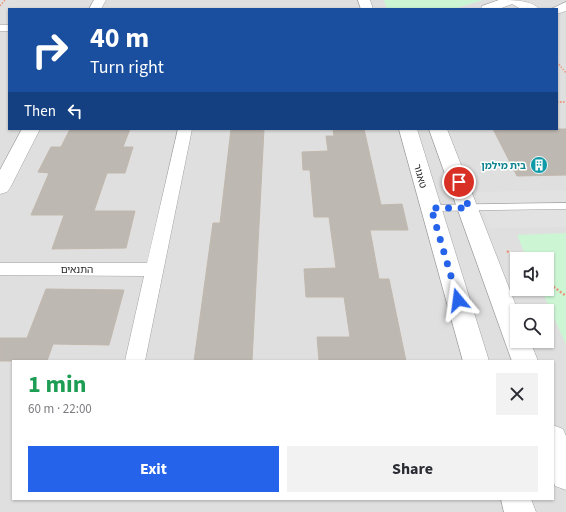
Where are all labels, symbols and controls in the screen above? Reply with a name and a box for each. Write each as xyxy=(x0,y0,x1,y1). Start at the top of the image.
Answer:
text: 40 m xyxy=(90,18,149,58)
icon: right xyxy=(24,24,76,76)
text: Turn right xyxy=(90,55,164,80)
icon: left xyxy=(64,100,86,122)
text: Then xyxy=(24,101,56,122)
building icon: בית מילמן xyxy=(529,155,549,175)
place label: בית מילמן xyxy=(481,159,526,173)
street label: טאגור xyxy=(410,163,430,190)
pin xyxy=(442,165,476,199)
icon: arrive xyxy=(448,171,470,193)
map controls xyxy=(510,252,554,348)
button: sound xyxy=(510,252,554,296)
street label: התנאים xyxy=(61,263,93,277)
position arrow xyxy=(437,279,479,321)
button: search xyxy=(510,304,554,348)
text: 1 min xyxy=(28,367,86,402)
button: close xyxy=(496,373,538,415)
text: 60 m · 22:00 xyxy=(28,400,92,418)
button: Exit xyxy=(28,446,279,492)
button: Share xyxy=(287,446,538,492)

